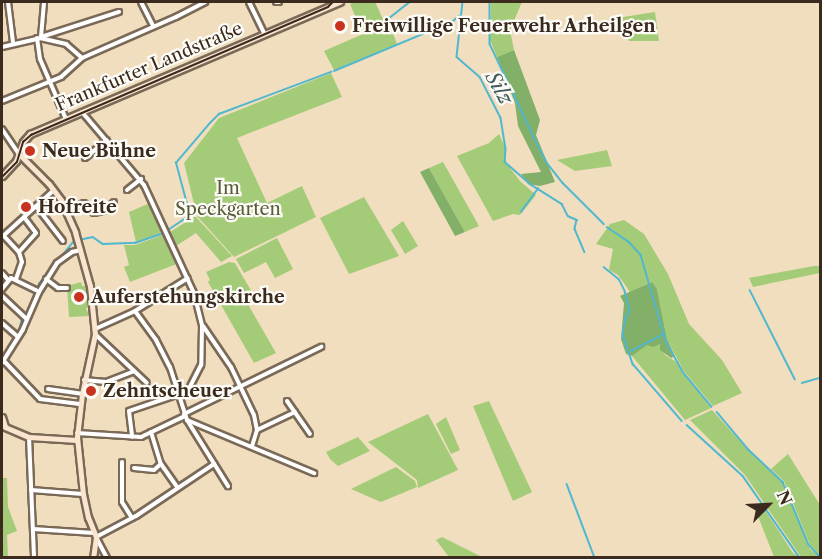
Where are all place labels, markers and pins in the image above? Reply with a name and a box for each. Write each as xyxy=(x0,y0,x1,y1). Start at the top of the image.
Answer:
place label: Freiwillige Feuerwehr Arheilgen xyxy=(352,15,657,37)
marker: Freiwillige Feuerwehr Arheilgen xyxy=(333,19,347,33)
place label: Neue Bühne xyxy=(42,140,156,162)
marker: Neue Bühne xyxy=(23,144,37,158)
place label: Hofreite xyxy=(38,196,117,218)
marker: Hofreite xyxy=(19,200,33,214)
place label: Auferstehungskirche xyxy=(91,286,285,308)
marker: Auferstehungskirche xyxy=(72,290,86,304)
place label: Zehntscheuer xyxy=(103,380,231,402)
marker: Zehntscheuer xyxy=(84,384,98,398)

